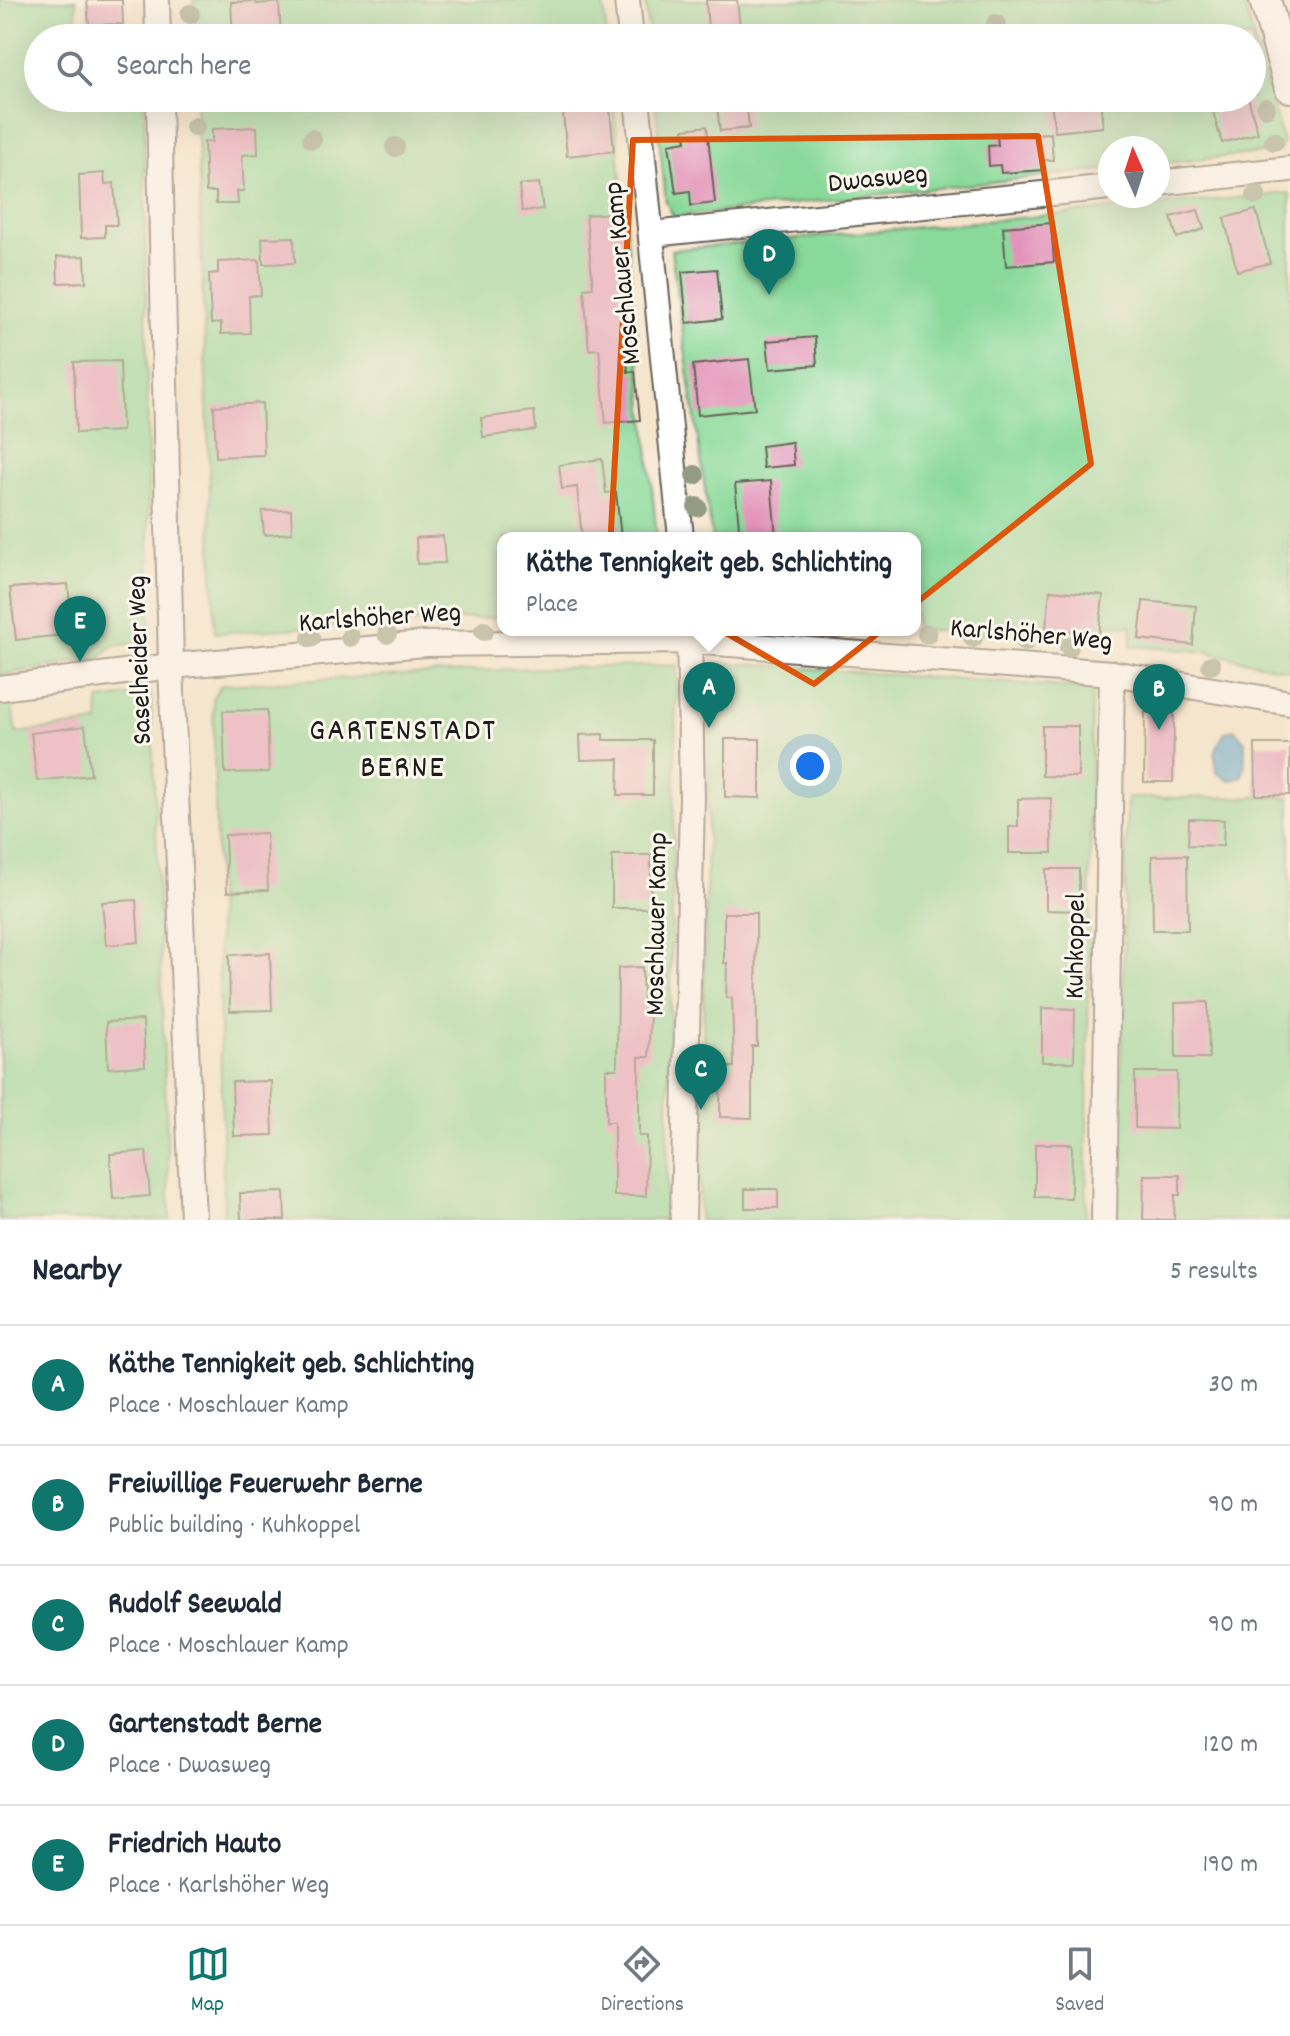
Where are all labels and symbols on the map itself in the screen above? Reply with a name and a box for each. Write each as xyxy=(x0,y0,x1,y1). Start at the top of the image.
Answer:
north arrow xyxy=(1098,136,1170,208)
street label: Dwasweg xyxy=(826,156,930,206)
street label: Moschlauer Kamp xyxy=(595,179,655,367)
pin: D xyxy=(743,229,795,295)
street label: Saselheider Weg xyxy=(119,575,165,745)
street label: Karlshöher Weg xyxy=(297,594,463,646)
pin: E xyxy=(54,596,106,662)
street label: Karlshöher Weg xyxy=(948,610,1114,664)
pin: A xyxy=(683,662,735,728)
pin: B xyxy=(1133,664,1185,730)
district label: GARTENSTADT BERNE xyxy=(309,710,497,793)
your location xyxy=(790,746,830,786)
street label: Moschlauer Kamp xyxy=(637,832,681,1016)
street label: Kuhkoppel xyxy=(1057,892,1099,1000)
pin: C xyxy=(675,1044,727,1110)

